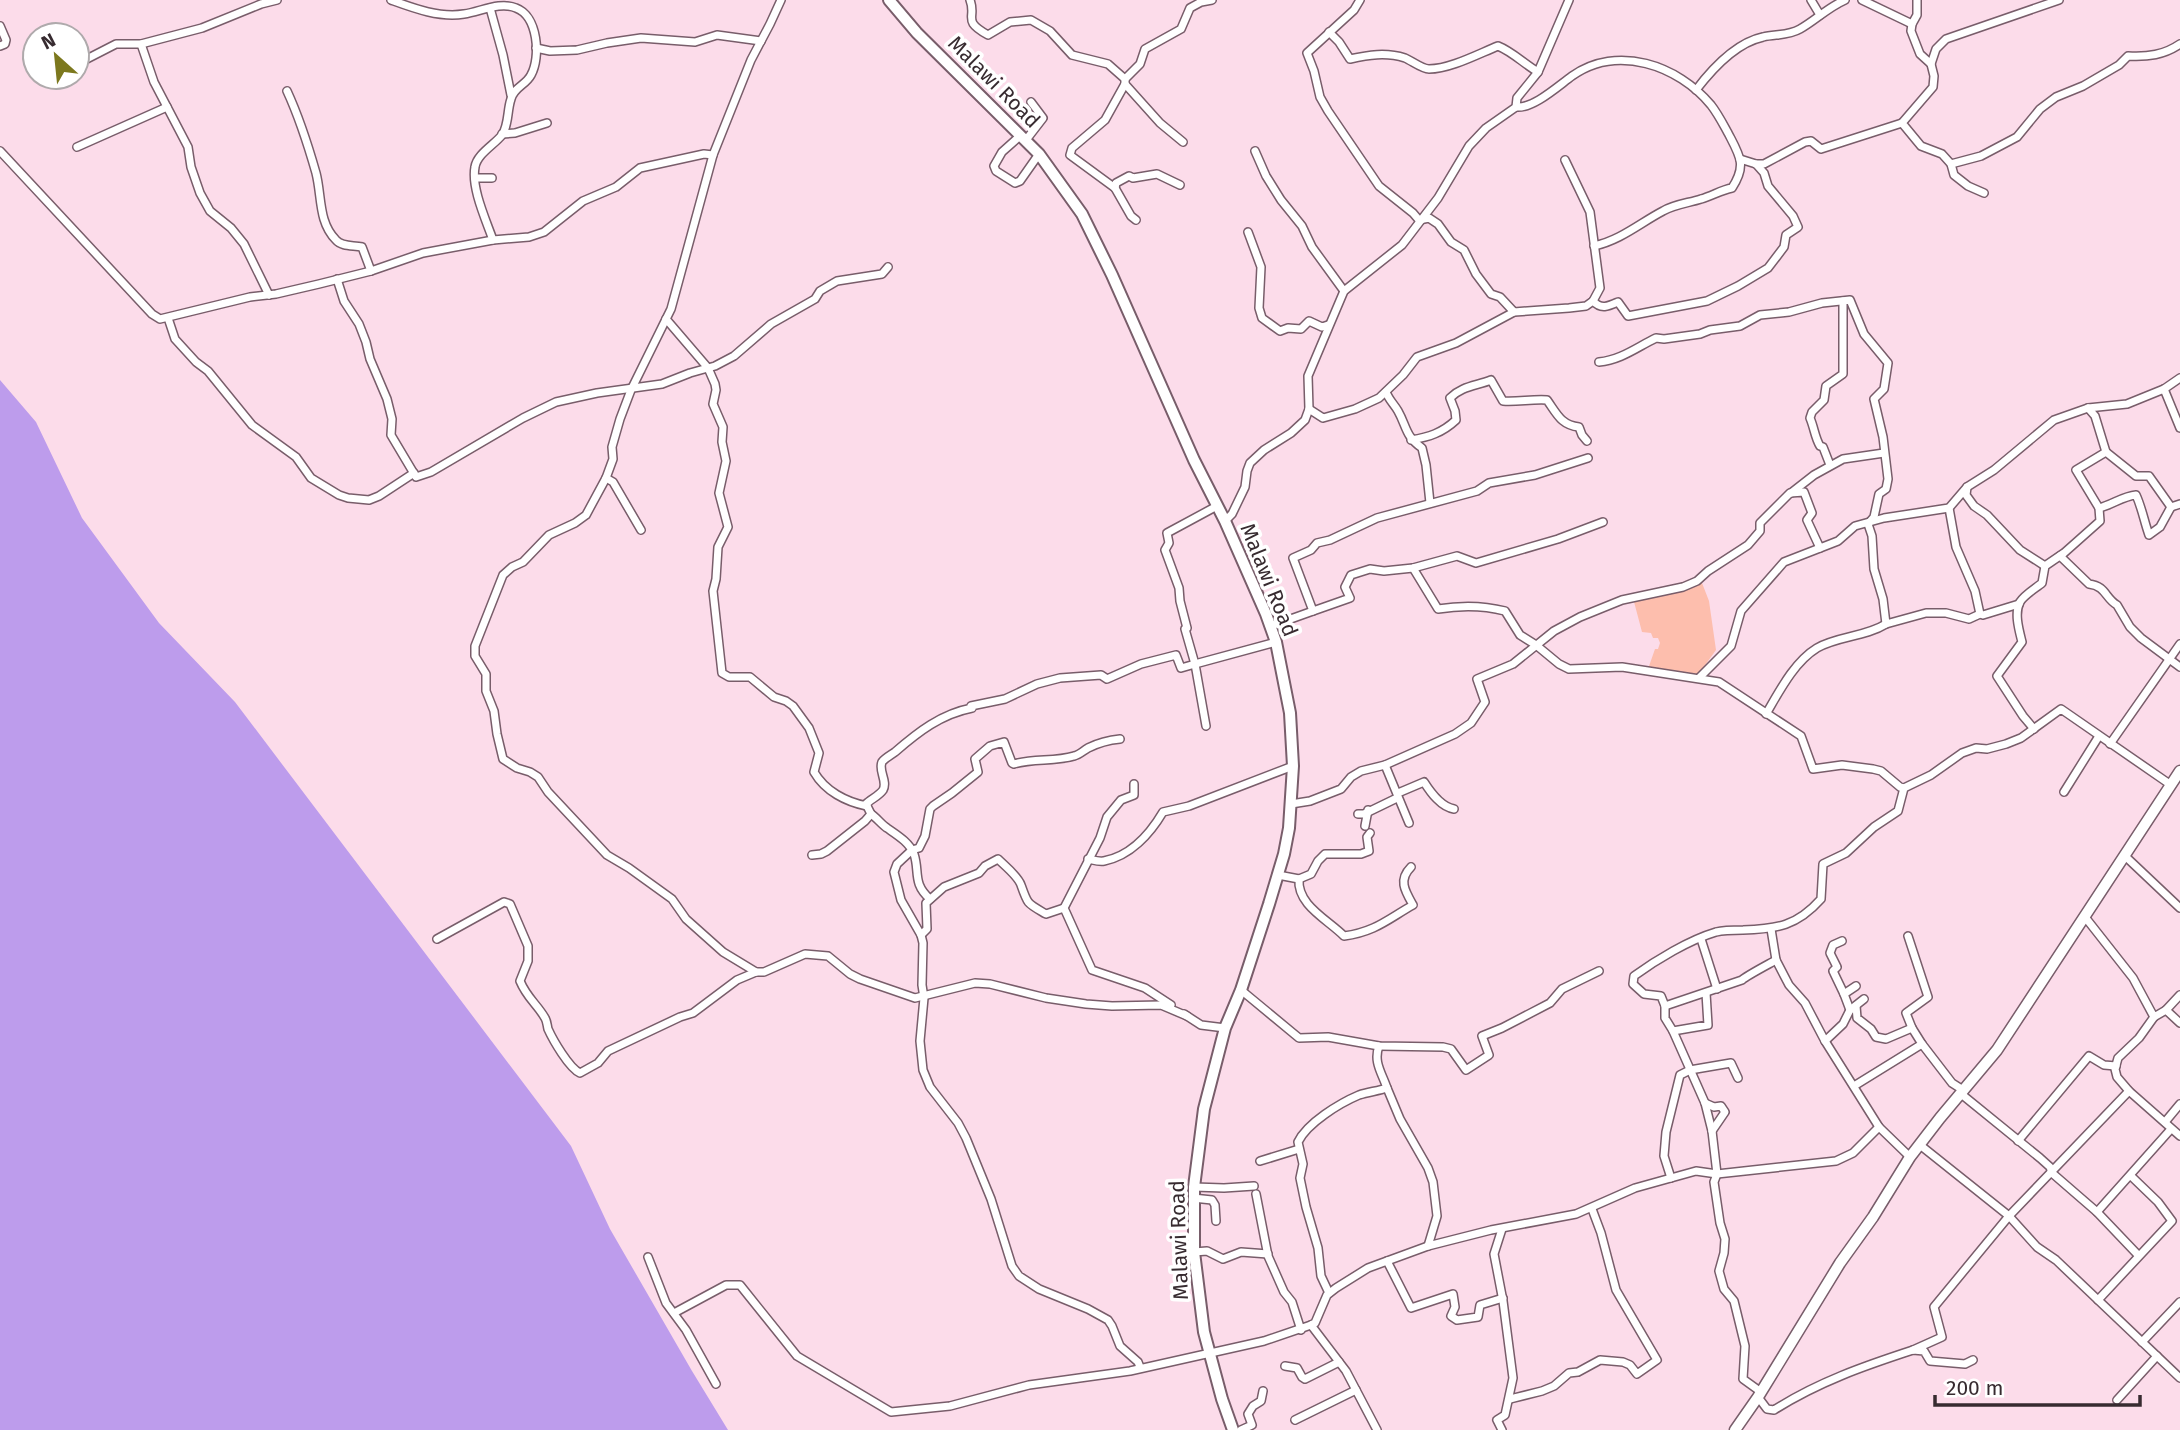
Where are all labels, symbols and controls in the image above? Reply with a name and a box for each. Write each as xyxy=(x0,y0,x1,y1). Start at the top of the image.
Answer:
north arrow xyxy=(21,21,91,91)
text: N xyxy=(38,28,59,54)
street label: Malawi Road xyxy=(942,30,1046,134)
street label: Malawi Road xyxy=(1234,520,1304,640)
street label: Malawi Road xyxy=(1164,1180,1194,1300)
scale bar xyxy=(1935,1364,2140,1408)
text: 200 m xyxy=(1946,1375,2003,1401)

